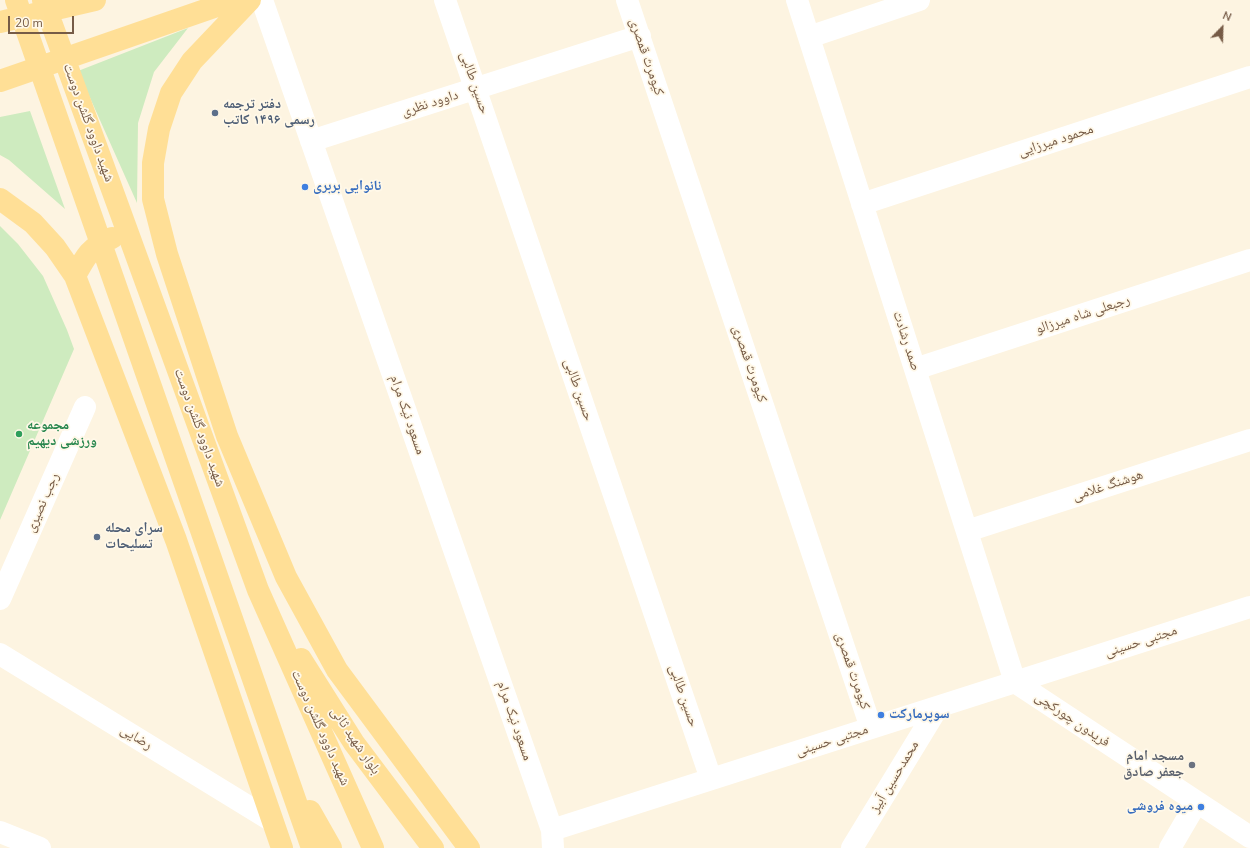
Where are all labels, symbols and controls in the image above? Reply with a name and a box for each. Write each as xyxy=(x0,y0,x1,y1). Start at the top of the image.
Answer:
scale bar xyxy=(10,8,76,34)
north arrow xyxy=(1202,8,1242,48)
text: N xyxy=(1220,8,1234,25)
text: 20 m xyxy=(15,15,43,31)
street label: کیومرث قمصری xyxy=(625,16,667,98)
street label: حسین طالبی xyxy=(456,50,492,116)
street label: شهید داوود گلشن دوست xyxy=(59,62,117,184)
street label: داوود نظری xyxy=(400,87,460,121)
place label: دفتر ترجمه رسمی ۱۴۹۶ کاتب xyxy=(223,97,315,130)
marker: دفتر ترجمه رسمی ۱۴۹۶ کاتب xyxy=(210,108,220,118)
street label: محمود میرزایی xyxy=(1016,121,1096,161)
place label: نانوایی بربری xyxy=(313,179,381,195)
marker: نانوایی بربری xyxy=(300,182,310,192)
street label: رجبعلی شاه میرزالو xyxy=(1034,292,1132,338)
street label: صمد رشادت xyxy=(888,309,924,373)
street label: کیومرث قمصری xyxy=(728,323,770,405)
street label: حسین طالبی xyxy=(560,357,596,423)
street label: شهید داوود گلشن دوست xyxy=(170,367,228,489)
street label: مسعود نیک مرام xyxy=(386,373,428,457)
place label: مجموعه ورزشی دیهیم xyxy=(27,418,97,450)
marker: مجموعه ورزشی دیهیم xyxy=(14,429,24,439)
street label: هوشنگ غلامی xyxy=(1071,467,1145,505)
street label: رجب نصیری xyxy=(22,471,64,535)
place label: سرای محله تسلیحات xyxy=(105,521,163,554)
marker: سرای محله تسلیحات xyxy=(92,532,102,542)
street label: مجتبی حسینی xyxy=(1103,622,1179,662)
street label: کیومرث قمصری xyxy=(831,630,873,712)
street label: حسین طالبی xyxy=(665,663,701,729)
street label: شهید داوود گلشن دوست xyxy=(287,668,353,788)
street label: مسعود نیک مرام xyxy=(493,679,535,763)
street label: فریدون چورکچی xyxy=(1031,689,1113,751)
street label: بلوار شهید ثانی xyxy=(326,704,384,778)
place label: سوپرمارکت xyxy=(889,707,950,723)
marker: سوپرمارکت xyxy=(876,710,886,720)
street label: مجتبی حسینی xyxy=(794,721,870,761)
street label: رضایی xyxy=(117,722,155,754)
street label: محمدحسین آبیز xyxy=(867,738,923,816)
place label: مسجد امام جعفر صادق xyxy=(1123,749,1184,782)
marker: مسجد امام جعفر صادق xyxy=(1187,760,1197,770)
place label: میوه فروشی xyxy=(1127,799,1193,815)
marker: میوه فروشی xyxy=(1196,802,1206,812)

